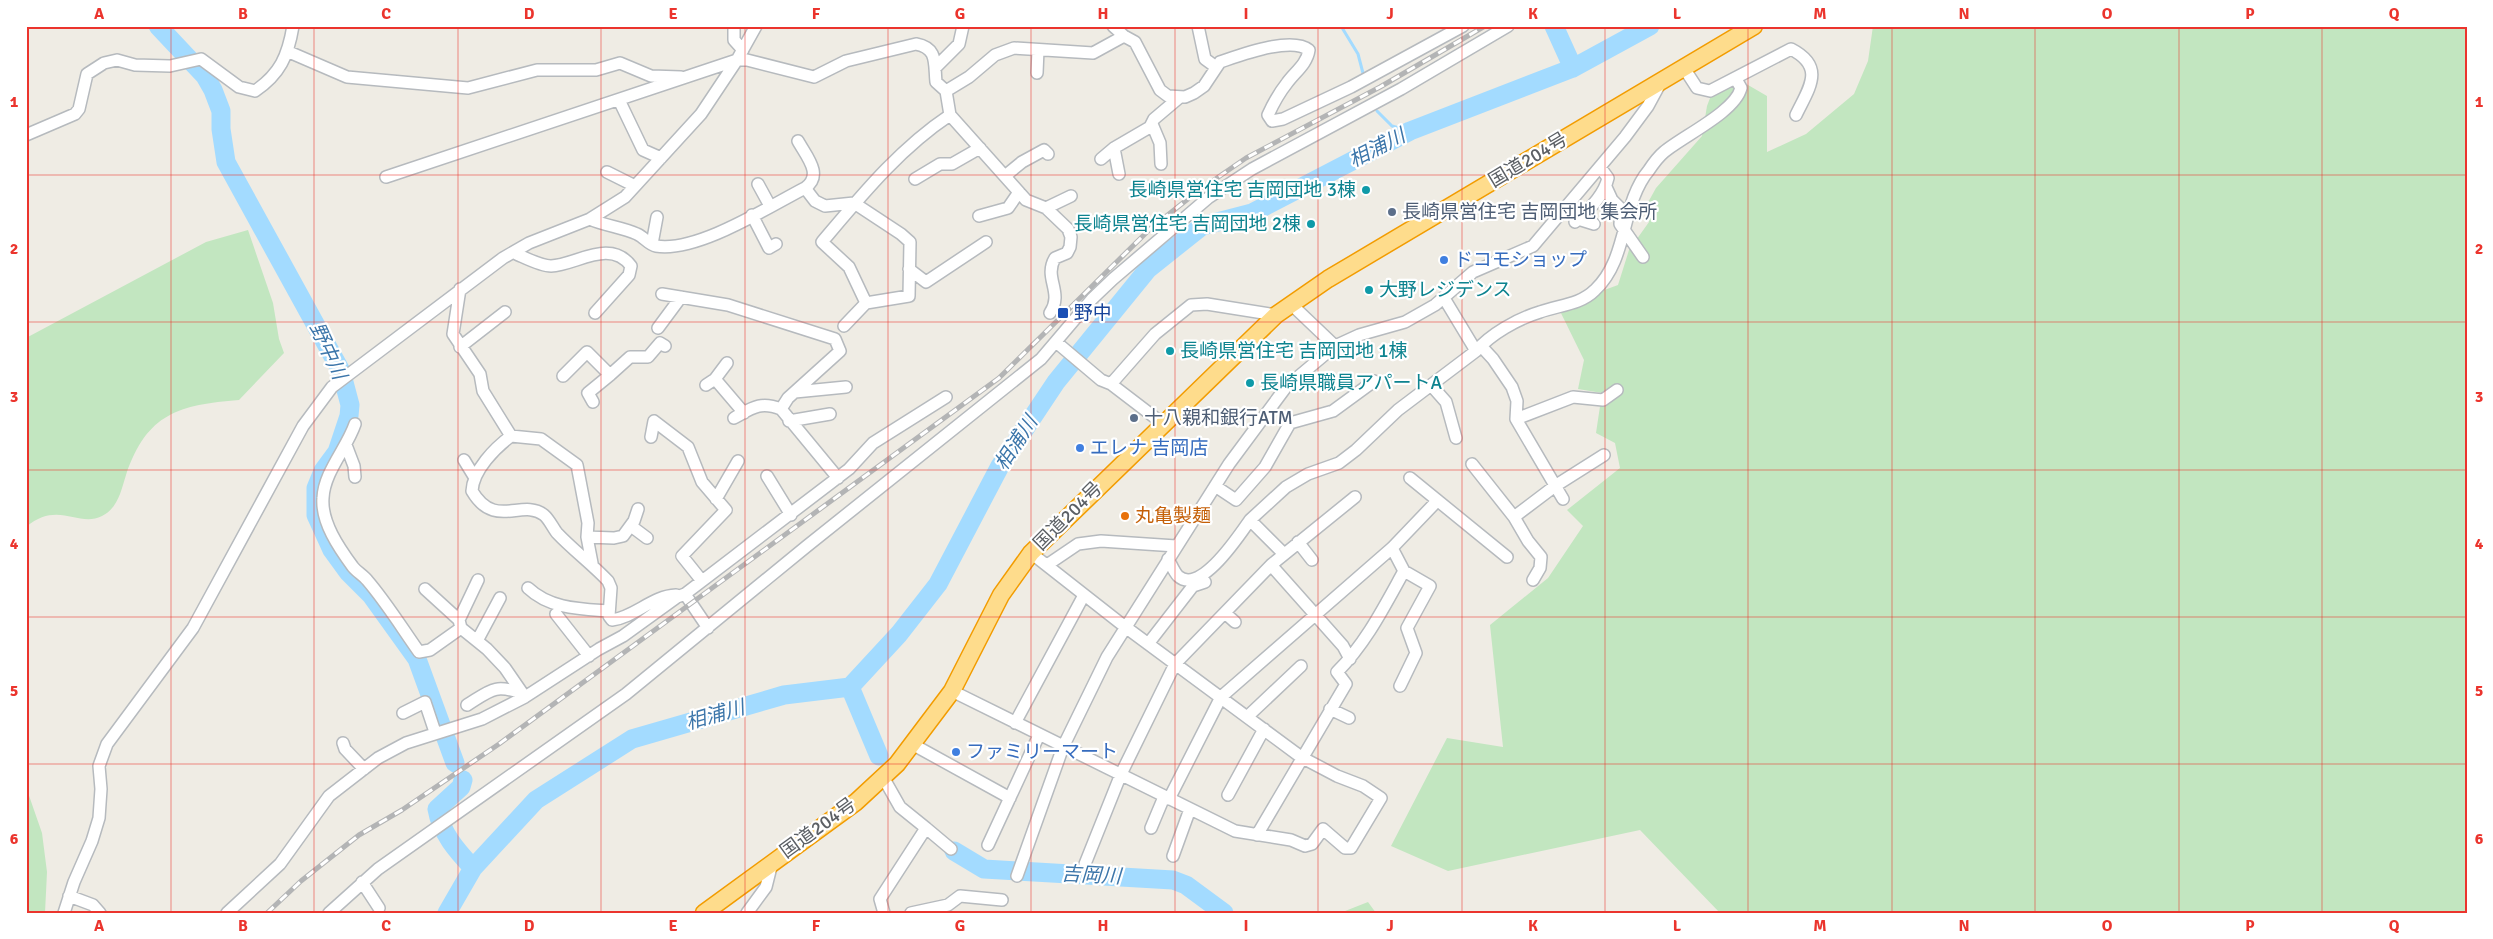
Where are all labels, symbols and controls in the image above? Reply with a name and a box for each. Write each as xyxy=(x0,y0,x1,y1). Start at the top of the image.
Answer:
text: A xyxy=(94,4,105,24)
text: B xyxy=(238,4,248,24)
text: C xyxy=(381,4,391,24)
text: D xyxy=(524,4,535,24)
text: E xyxy=(668,4,678,24)
text: F xyxy=(812,4,821,24)
text: G xyxy=(955,4,965,24)
text: H xyxy=(1098,4,1108,24)
text: I xyxy=(1243,4,1249,24)
text: J xyxy=(1386,4,1394,24)
text: K xyxy=(1528,4,1538,24)
text: L xyxy=(1673,4,1682,24)
text: M xyxy=(1813,4,1827,24)
text: N xyxy=(1958,4,1970,24)
text: O xyxy=(2102,4,2113,24)
text: P xyxy=(2245,4,2255,24)
text: Q xyxy=(2389,4,2400,24)
text: 1 xyxy=(10,92,19,112)
text: 1 xyxy=(2475,92,2484,112)
water label: 相浦川 xyxy=(1345,122,1411,173)
street label: 国道204号 xyxy=(1484,127,1572,193)
place label: 長崎県営住宅 吉岡団地 3棟 xyxy=(1128,178,1356,202)
marker: 長崎県営住宅 吉岡団地 3棟 xyxy=(1360,184,1372,196)
place label: 長崎県営住宅 吉岡団地 集会所 xyxy=(1402,200,1657,224)
marker: 長崎県営住宅 吉岡団地 集会所 xyxy=(1386,206,1398,218)
place label: 長崎県営住宅 吉岡団地 2棟 xyxy=(1073,212,1301,236)
marker: 長崎県営住宅 吉岡団地 2棟 xyxy=(1305,218,1317,230)
text: 2 xyxy=(10,239,18,259)
text: 2 xyxy=(2475,239,2483,259)
place label: ドコモショップ xyxy=(1454,248,1587,272)
marker: ドコモショップ xyxy=(1438,254,1450,266)
place label: 大野レジデンス xyxy=(1379,278,1512,302)
marker: 大野レジデンス xyxy=(1363,284,1375,296)
place label: 野中 xyxy=(1074,301,1112,325)
marker: 野中 xyxy=(1056,306,1070,320)
water label: 野中川 xyxy=(304,319,353,385)
place label: 長崎県営住宅 吉岡団地 1棟 xyxy=(1180,339,1408,363)
marker: 長崎県営住宅 吉岡団地 1棟 xyxy=(1164,345,1176,357)
place label: 長崎県職員アパートA xyxy=(1260,371,1443,395)
marker: 長崎県職員アパートA xyxy=(1244,377,1256,389)
text: 3 xyxy=(10,387,18,407)
text: 3 xyxy=(2475,387,2483,407)
place label: 十八親和銀行ATM xyxy=(1144,406,1293,430)
water label: 相浦川 xyxy=(989,409,1044,475)
marker: 十八親和銀行ATM xyxy=(1128,412,1140,424)
place label: エレナ 吉岡店 xyxy=(1090,436,1208,460)
marker: エレナ 吉岡店 xyxy=(1074,442,1086,454)
street label: 国道204号 xyxy=(1028,476,1108,556)
place label: 丸亀製麺 xyxy=(1135,504,1211,528)
marker: 丸亀製麺 xyxy=(1119,510,1131,522)
text: 4 xyxy=(10,534,19,554)
text: 4 xyxy=(2475,534,2484,554)
text: 5 xyxy=(10,681,18,701)
text: 5 xyxy=(2475,681,2483,701)
water label: 相浦川 xyxy=(683,694,749,735)
place label: ファミリーマート xyxy=(966,740,1118,764)
marker: ファミリーマート xyxy=(950,746,962,758)
street label: 国道204号 xyxy=(775,792,861,864)
text: 6 xyxy=(10,829,19,849)
text: 6 xyxy=(2475,829,2484,849)
water label: 吉岡川 xyxy=(1060,861,1124,889)
text: A xyxy=(94,916,105,936)
text: B xyxy=(238,916,248,936)
text: C xyxy=(381,916,391,936)
text: D xyxy=(524,916,535,936)
text: E xyxy=(668,916,678,936)
text: F xyxy=(812,916,821,936)
text: G xyxy=(955,916,965,936)
text: H xyxy=(1098,916,1108,936)
text: I xyxy=(1243,916,1249,936)
text: J xyxy=(1386,916,1394,936)
text: K xyxy=(1528,916,1538,936)
text: L xyxy=(1673,916,1682,936)
text: M xyxy=(1813,916,1827,936)
text: N xyxy=(1958,916,1970,936)
text: O xyxy=(2102,916,2113,936)
text: P xyxy=(2245,916,2255,936)
text: Q xyxy=(2389,916,2400,936)

